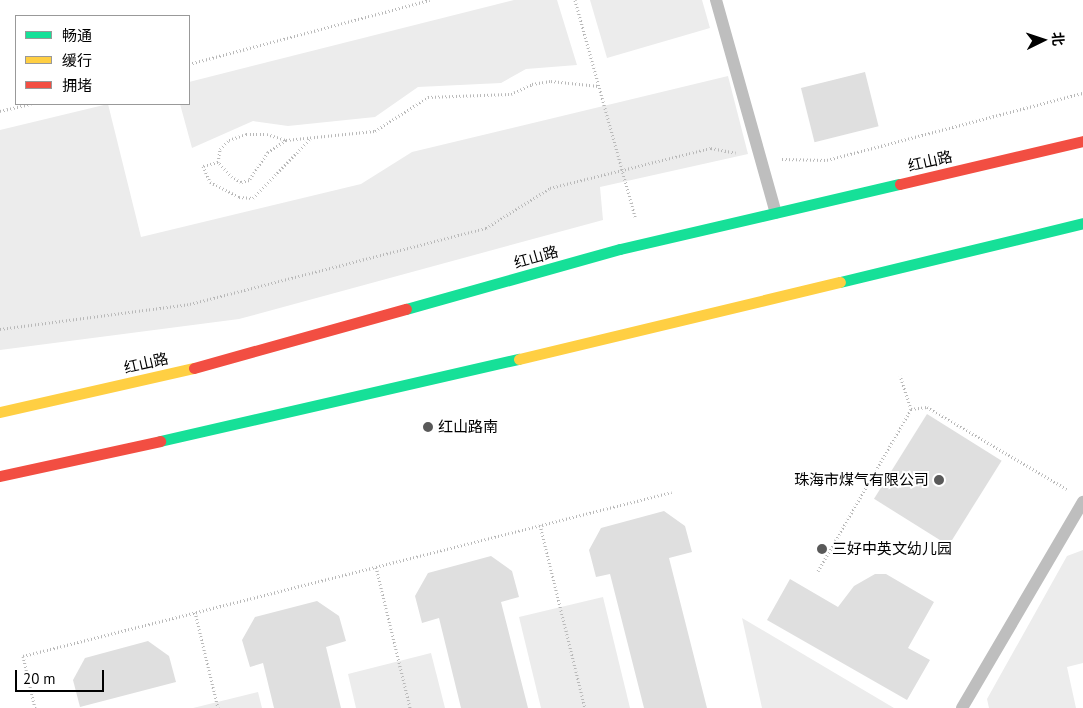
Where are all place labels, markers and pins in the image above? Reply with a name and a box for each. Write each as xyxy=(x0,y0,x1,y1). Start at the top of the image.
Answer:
place label: 红山路南 xyxy=(438,418,498,436)
marker: 红山路南 xyxy=(422,421,434,433)
place label: 珠海市煤气有限公司 xyxy=(794,471,929,489)
marker: 珠海市煤气有限公司 xyxy=(933,474,945,486)
place label: 三好中英文幼儿园 xyxy=(832,540,952,558)
marker: 三好中英文幼儿园 xyxy=(816,543,828,555)

